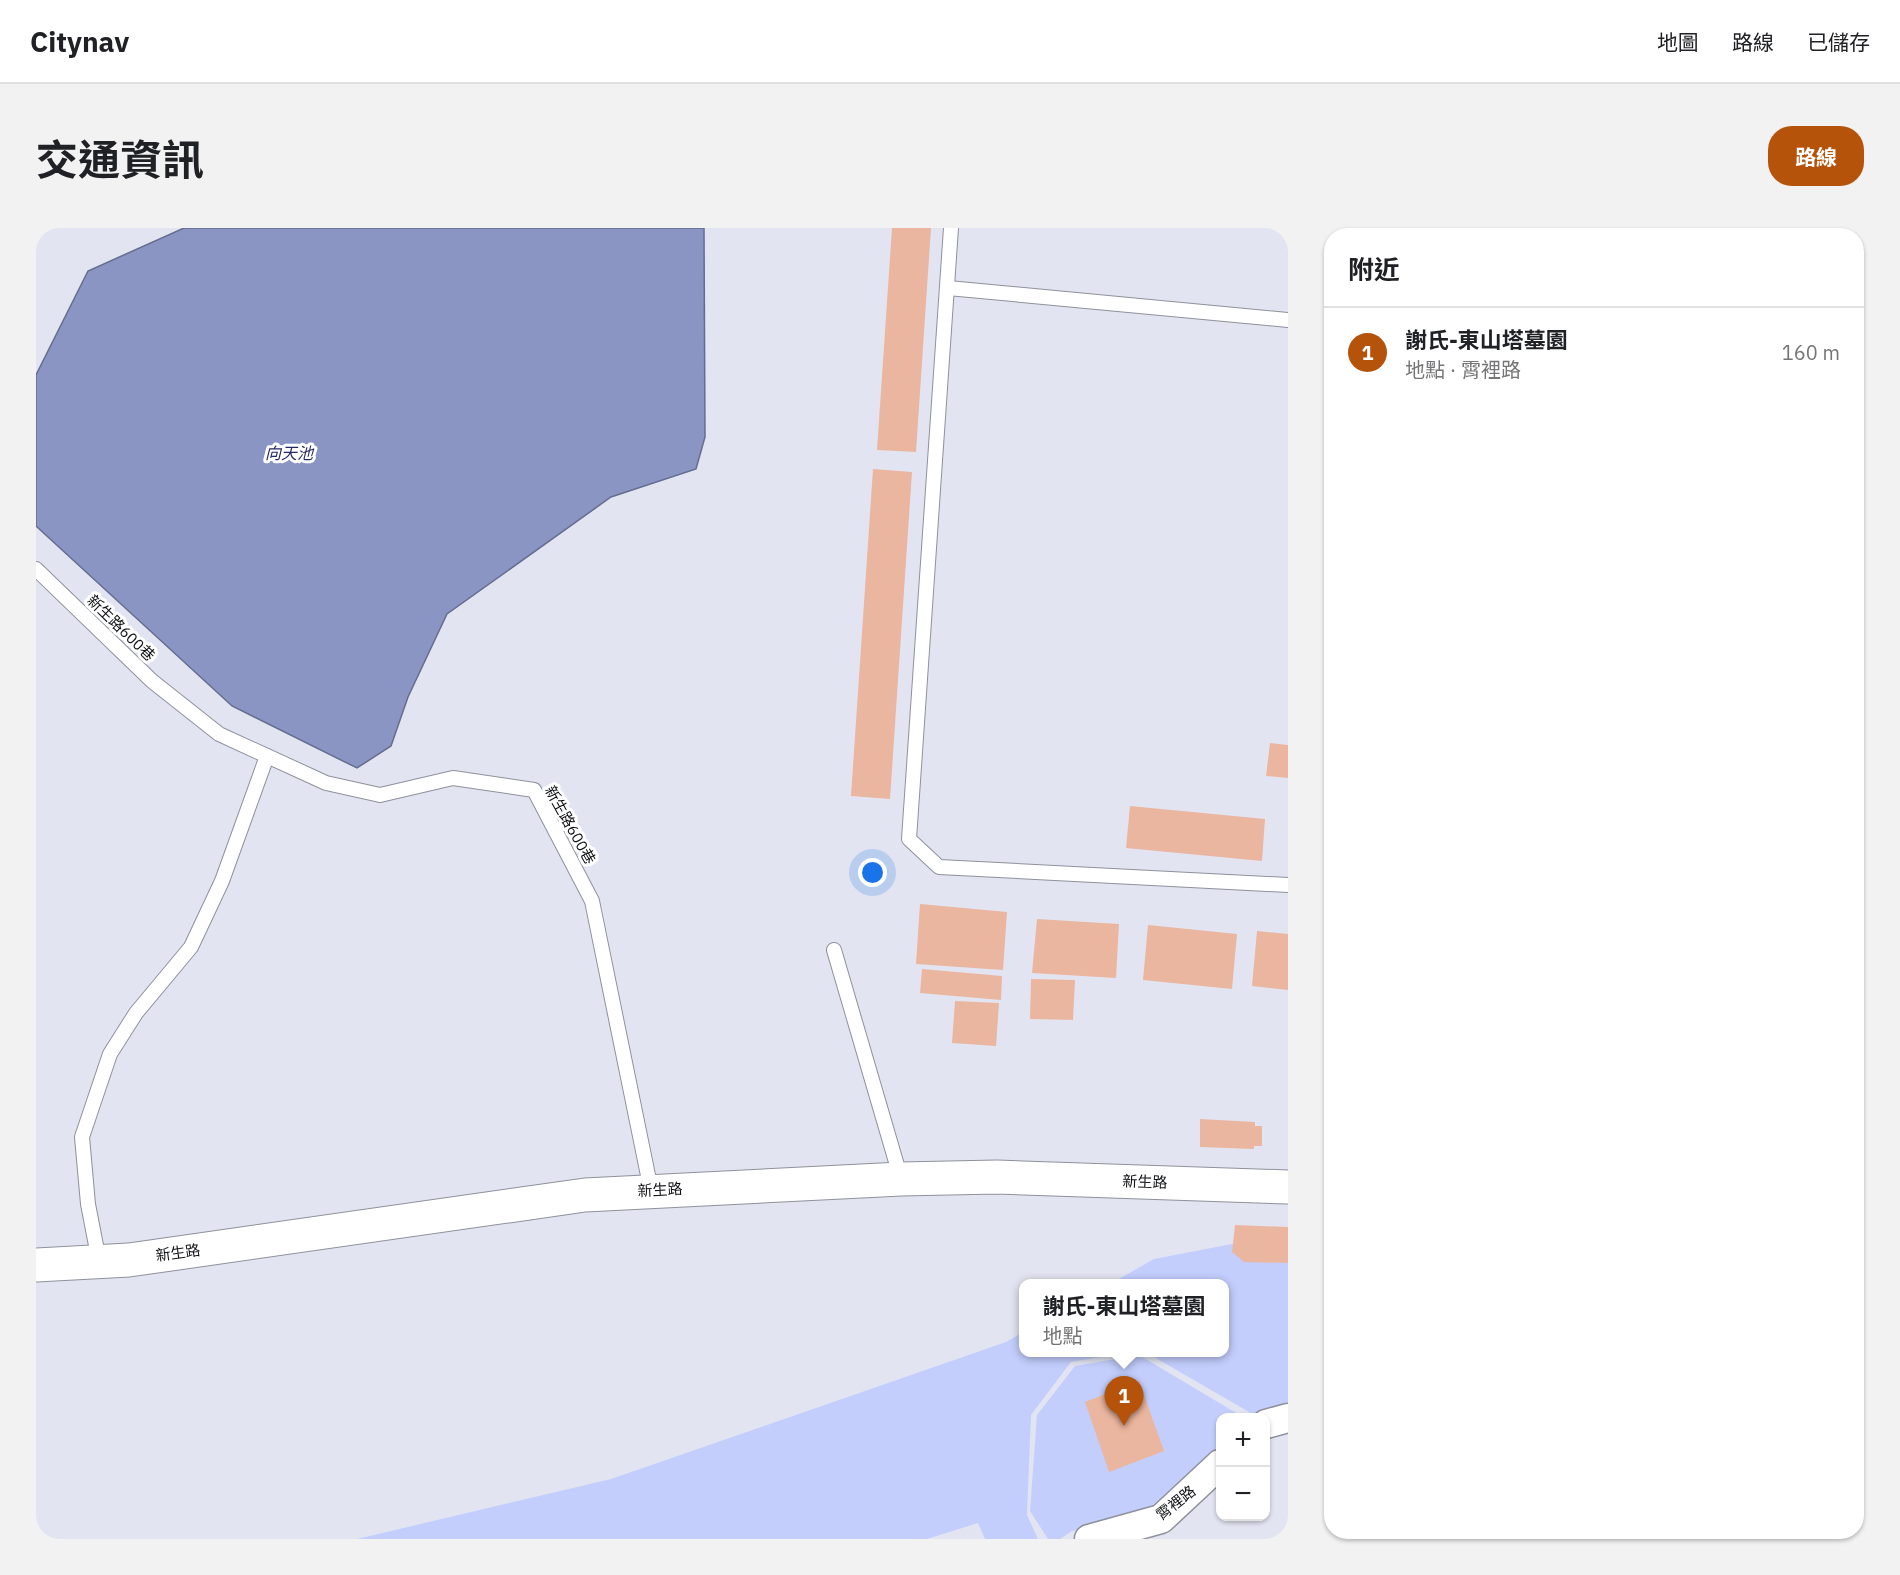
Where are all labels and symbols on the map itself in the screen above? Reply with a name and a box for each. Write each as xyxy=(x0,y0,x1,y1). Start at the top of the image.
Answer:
water label: 向天池 xyxy=(265,443,315,463)
street label: 新生路600巷 xyxy=(83,591,159,665)
street label: 新生路600巷 xyxy=(541,782,600,867)
your location xyxy=(858,858,887,887)
street label: 新生路 xyxy=(1122,1171,1168,1192)
street label: 新生路 xyxy=(637,1179,683,1200)
street label: 新生路 xyxy=(154,1240,202,1265)
pin: 1 xyxy=(1104,1376,1144,1426)
street label: 霄裡路 xyxy=(1152,1481,1199,1524)

